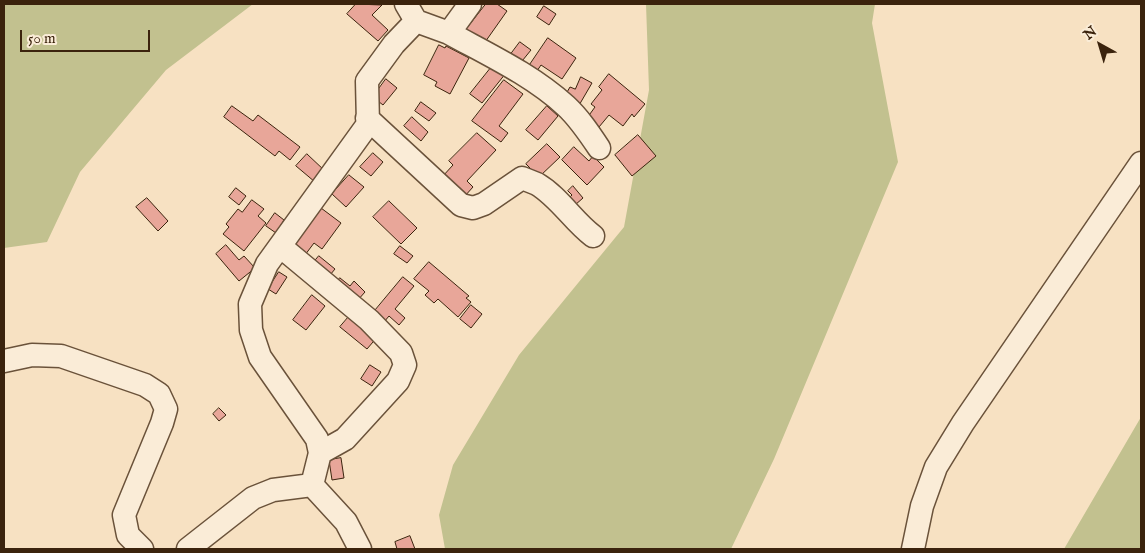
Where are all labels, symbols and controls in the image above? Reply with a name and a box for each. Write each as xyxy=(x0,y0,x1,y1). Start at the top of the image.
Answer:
scale bar xyxy=(22,20,152,52)
north arrow xyxy=(1075,20,1125,70)
text: N xyxy=(1080,23,1101,44)
text: 50 m xyxy=(28,29,56,48)

